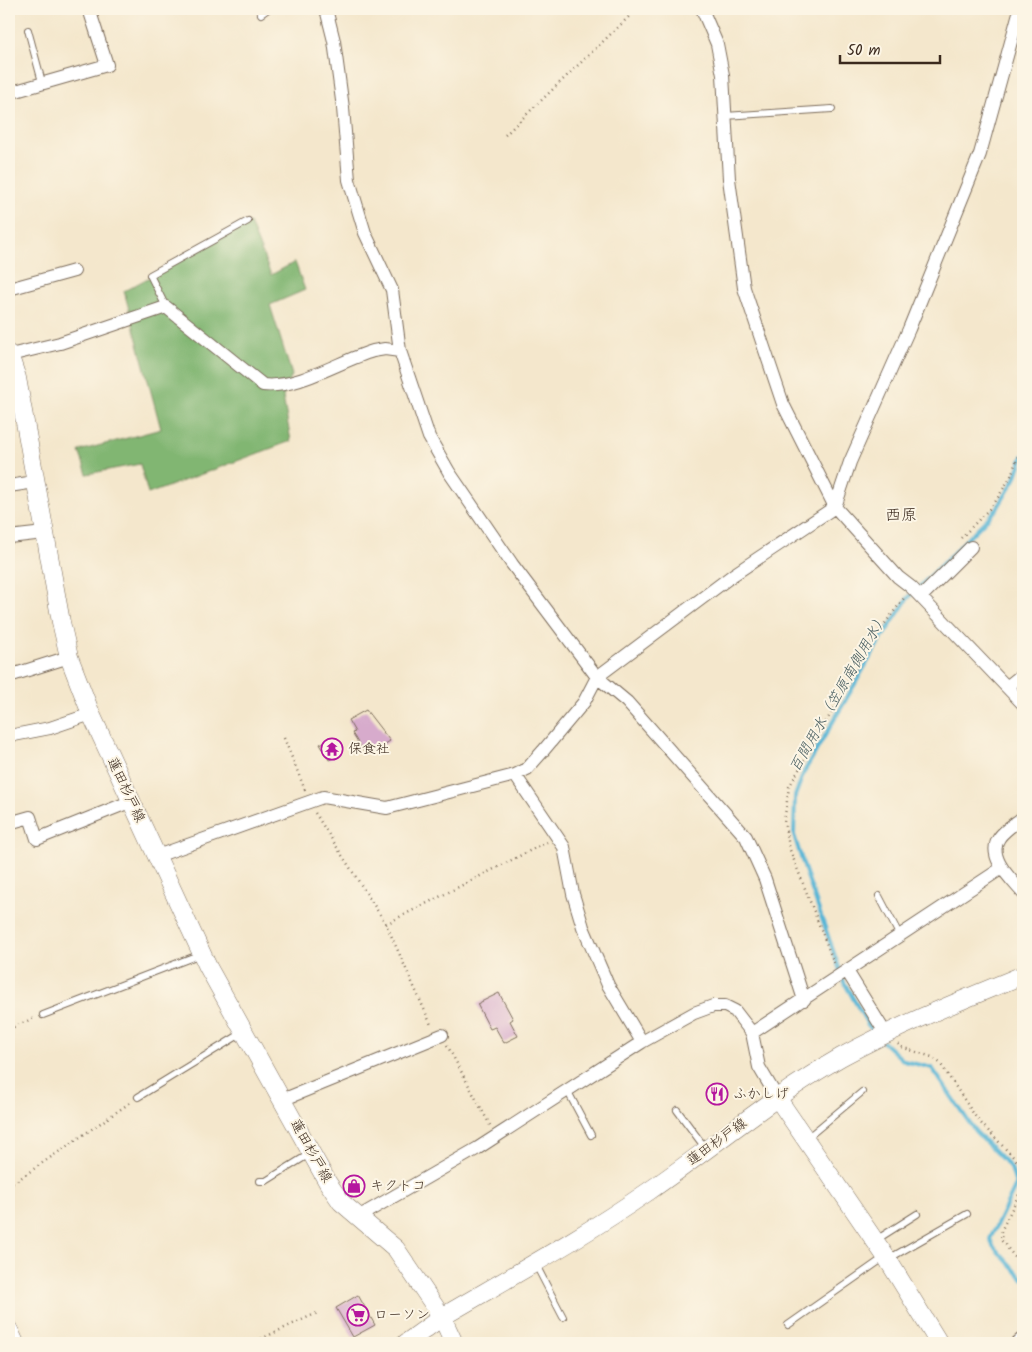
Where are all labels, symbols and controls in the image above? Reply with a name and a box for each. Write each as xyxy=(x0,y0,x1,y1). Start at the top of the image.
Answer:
scale bar xyxy=(840,32,940,64)
text: 50 m xyxy=(847,39,881,63)
district label: 西原 xyxy=(885,503,917,528)
water label: 百間用水（笠原南側用水） xyxy=(784,609,894,777)
temple icon: 保食社 xyxy=(320,737,344,761)
place label: 保食社 xyxy=(348,738,390,760)
street label: 蓮田杉戸線 xyxy=(101,754,151,826)
restaurant icon: ふかしげ xyxy=(705,1082,729,1106)
place label: ふかしげ xyxy=(733,1083,789,1105)
street label: 蓮田杉戸線 xyxy=(682,1113,752,1171)
street label: 蓮田杉戸線 xyxy=(284,1115,338,1187)
shop icon: キクトコ xyxy=(342,1174,366,1198)
place label: キクトコ xyxy=(370,1175,426,1197)
supermarket icon: ローソン xyxy=(346,1303,370,1327)
place label: ローソン xyxy=(374,1304,430,1326)

